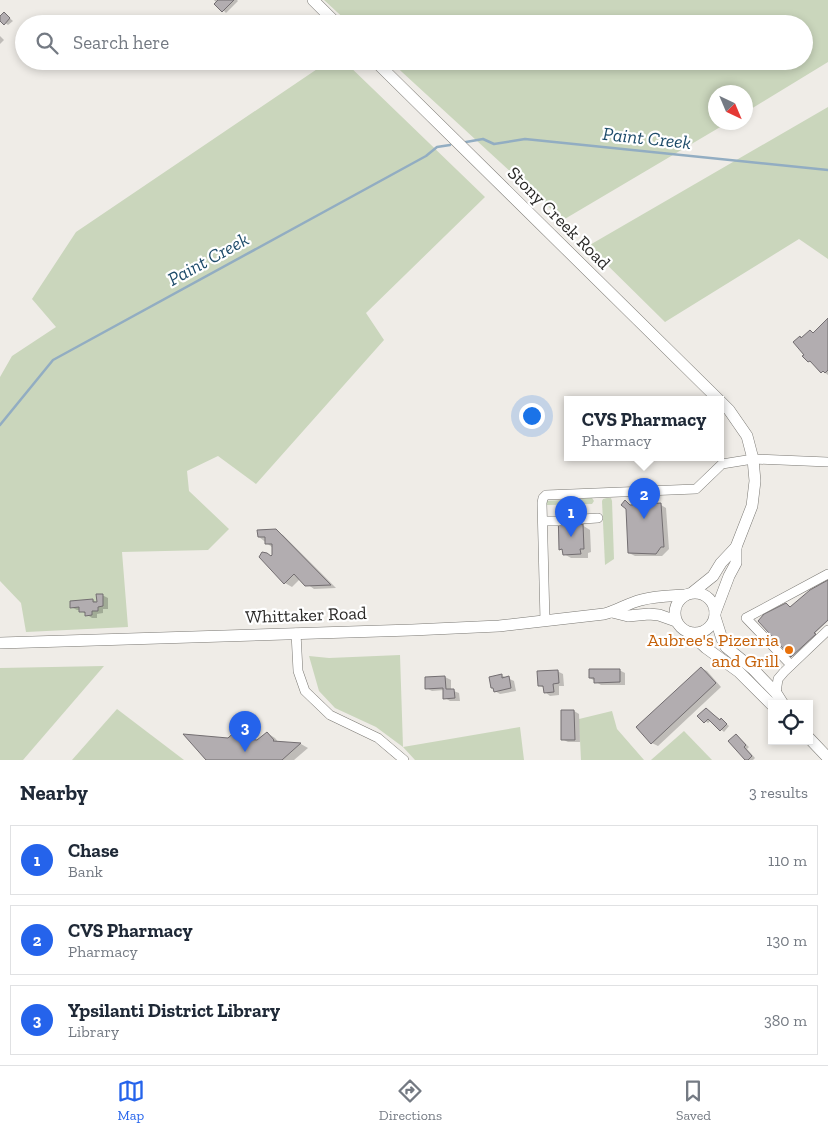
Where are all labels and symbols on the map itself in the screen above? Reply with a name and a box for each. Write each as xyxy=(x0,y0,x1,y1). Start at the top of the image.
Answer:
north arrow xyxy=(708,85,753,130)
water label: Paint Creek xyxy=(602,122,692,154)
street label: Stony Creek Road xyxy=(503,162,615,274)
water label: Paint Creek xyxy=(164,227,252,291)
your location xyxy=(519,403,545,429)
pin: 2 xyxy=(628,478,660,519)
pin: 1 xyxy=(555,496,587,537)
street label: Whittaker Road xyxy=(245,602,367,628)
place label: Aubree's Pizerria and Grill xyxy=(647,629,779,672)
marker: Aubree's Pizerria and Grill xyxy=(783,644,795,656)
pin: 3 xyxy=(229,711,261,752)

